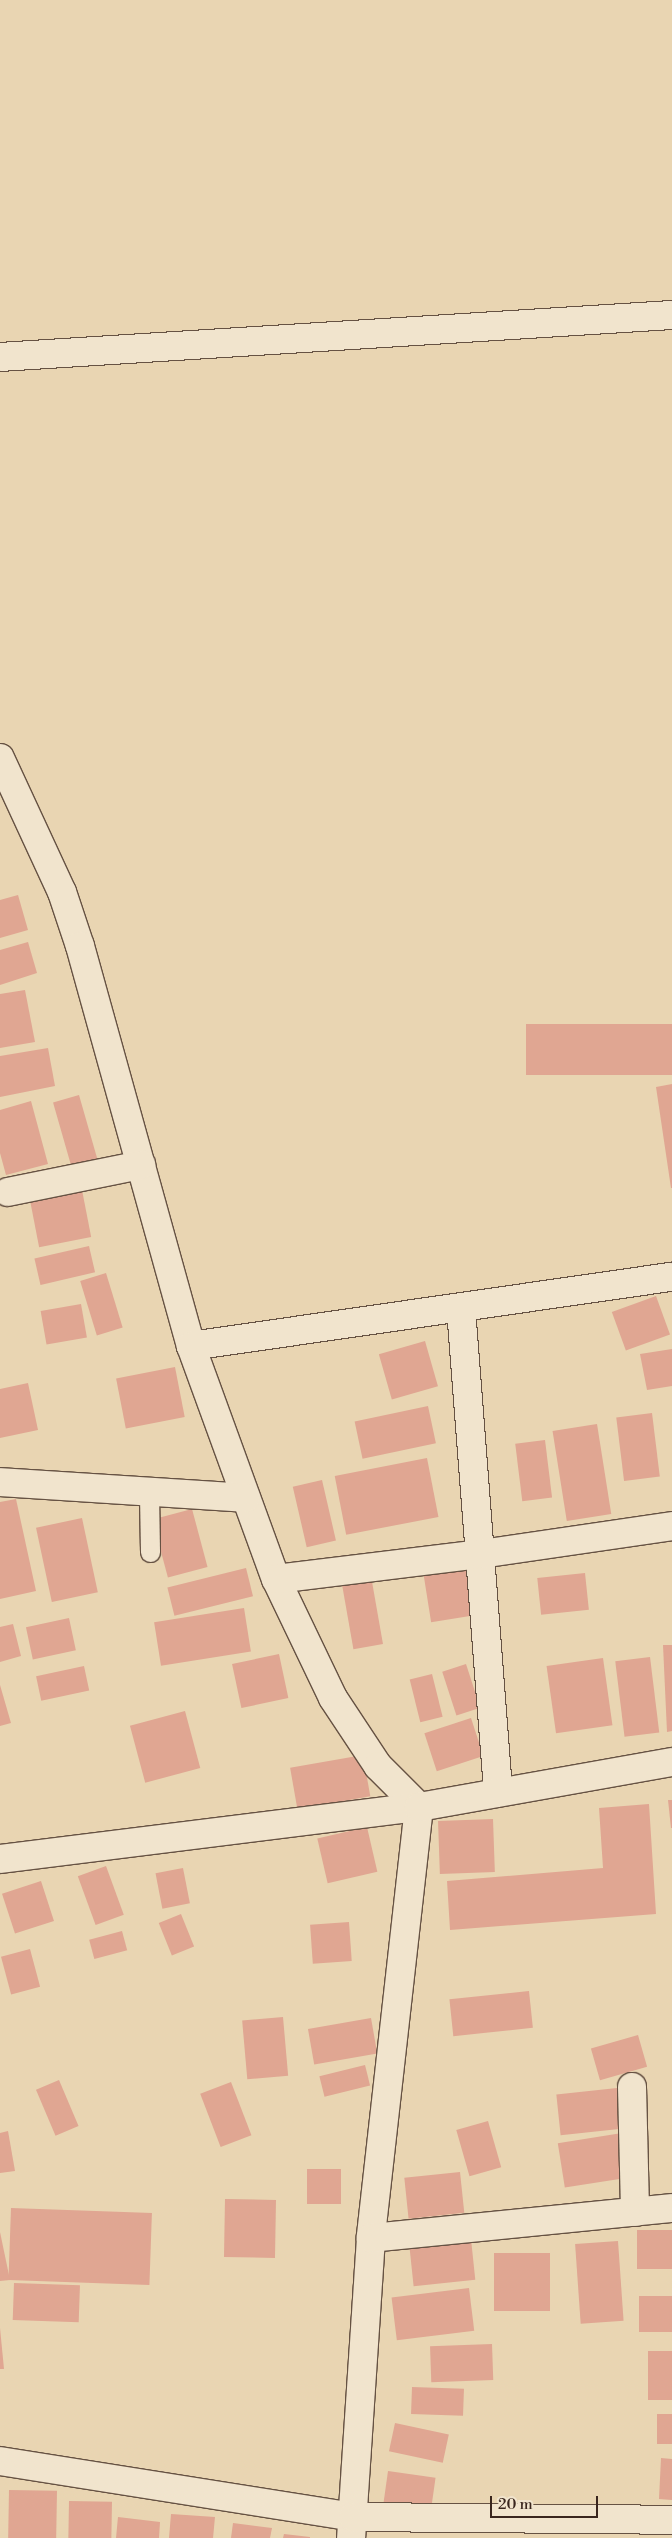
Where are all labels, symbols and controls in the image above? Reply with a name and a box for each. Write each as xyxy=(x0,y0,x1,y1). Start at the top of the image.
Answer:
scale bar xyxy=(492,2486,600,2518)
text: 20 m xyxy=(498,2495,533,2514)

